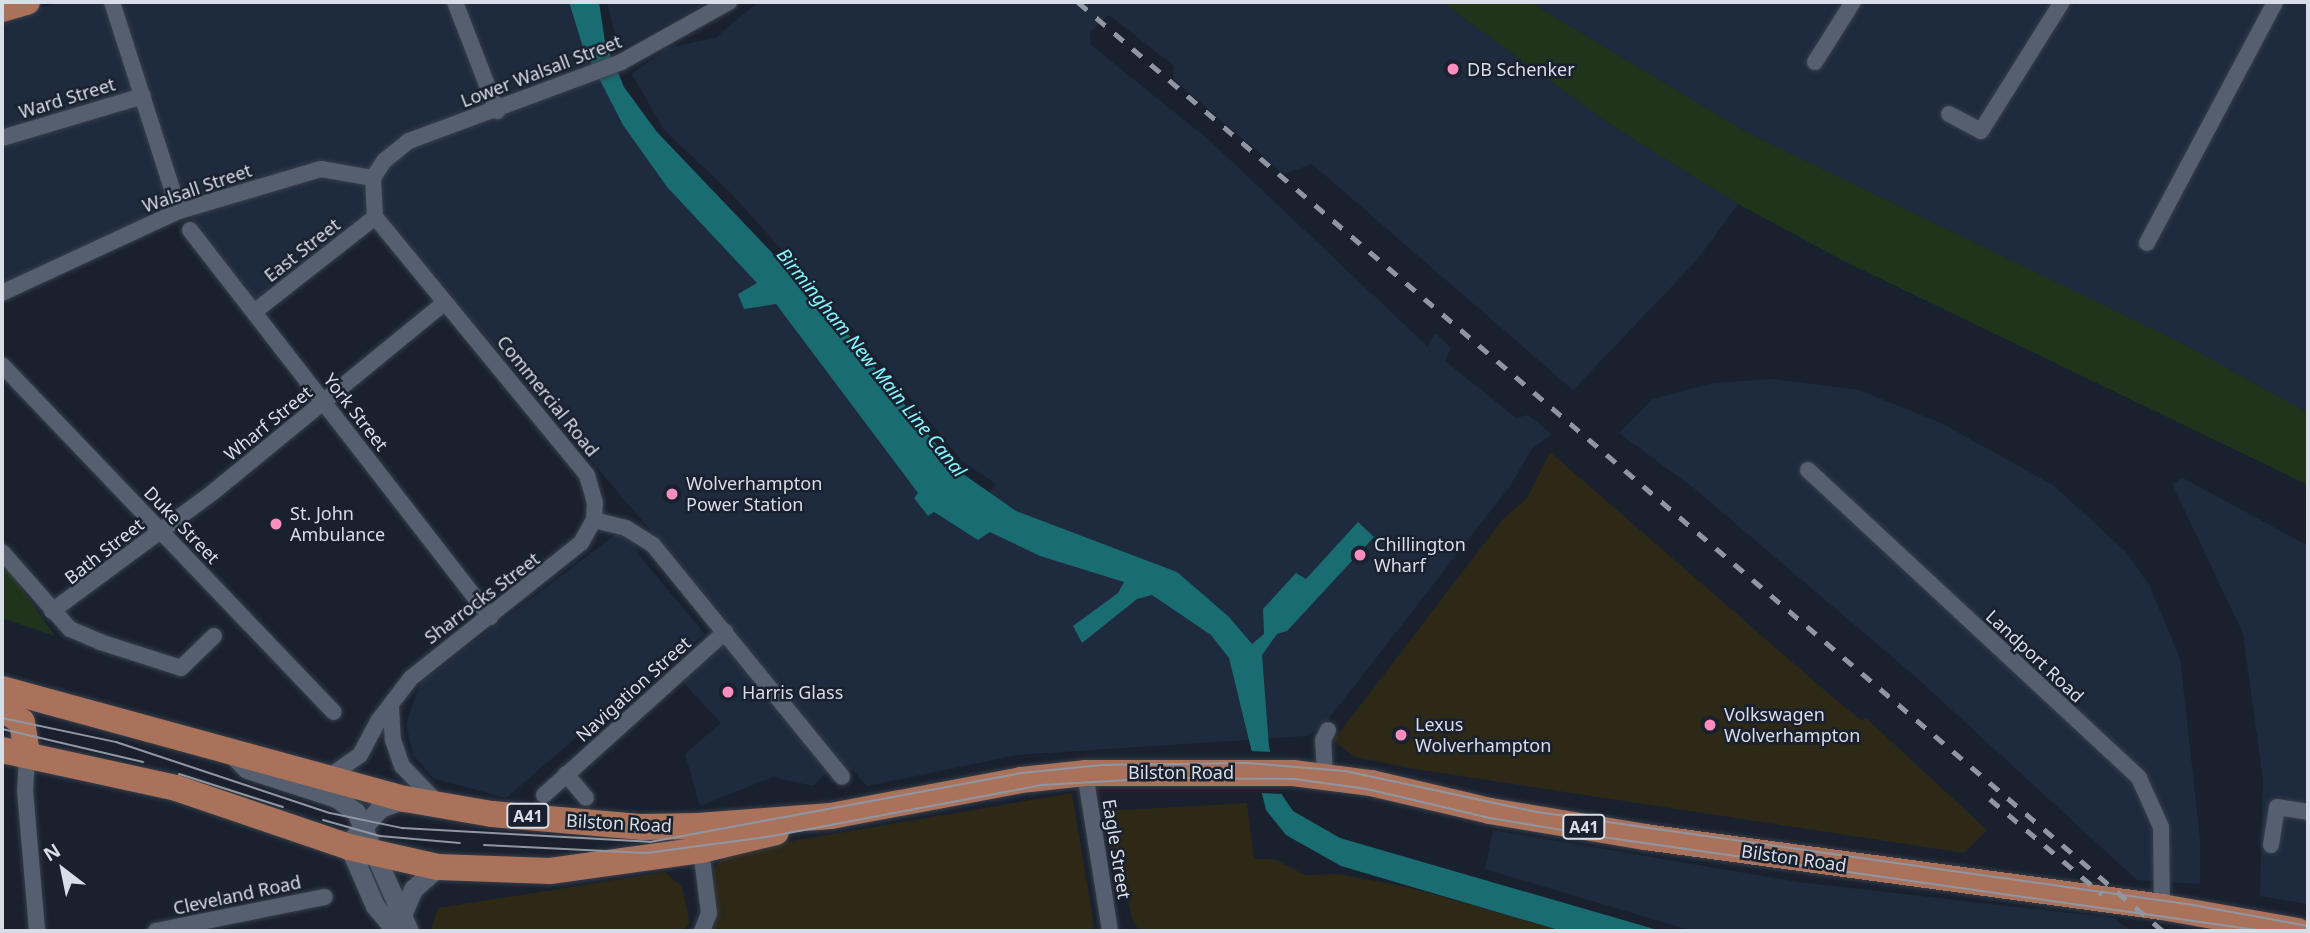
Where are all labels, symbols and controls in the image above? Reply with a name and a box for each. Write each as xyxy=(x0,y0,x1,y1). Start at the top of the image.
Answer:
street label: Lower Walsall Street xyxy=(458,30,624,112)
place label: DB Schenker xyxy=(1467,58,1575,80)
marker: DB Schenker xyxy=(1445,61,1461,77)
street label: Ward Street xyxy=(16,73,118,123)
street label: Walsall Street xyxy=(140,159,254,217)
street label: East Street xyxy=(260,214,344,286)
water label: Birmingham New Main Line Canal xyxy=(772,244,970,482)
street label: Commercial Road xyxy=(493,331,603,461)
street label: York Street xyxy=(319,369,393,455)
street label: Wharf Street xyxy=(220,381,316,465)
place label: Wolverhampton Power Station xyxy=(686,473,822,516)
street label: Duke Street xyxy=(140,482,224,568)
marker: Wolverhampton Power Station xyxy=(664,486,680,502)
place label: St. John Ambulance xyxy=(290,503,385,546)
street label: Bath Street xyxy=(60,513,148,589)
marker: St. John Ambulance xyxy=(268,516,284,532)
place label: Chillington Wharf xyxy=(1374,534,1466,576)
marker: Chillington Wharf xyxy=(1352,547,1368,563)
street label: Sharrocks Street xyxy=(420,548,544,648)
street label: Landport Road xyxy=(1982,605,2088,707)
street label: Navigation Street xyxy=(571,632,695,746)
place label: Harris Glass xyxy=(742,681,843,703)
marker: Harris Glass xyxy=(720,684,736,700)
place label: Volkswagen Wolverhampton xyxy=(1724,704,1860,746)
place label: Lexus Wolverhampton xyxy=(1415,714,1551,756)
marker: Volkswagen Wolverhampton xyxy=(1702,717,1718,733)
marker: Lexus Wolverhampton xyxy=(1393,727,1409,743)
street label: Bilston Road xyxy=(1128,761,1234,783)
street label: Eagle Street xyxy=(1098,797,1136,901)
road number: A41 xyxy=(505,804,551,828)
street label: Bilston Road xyxy=(565,809,673,837)
road number: A41 xyxy=(1561,814,1607,840)
north arrow xyxy=(28,835,98,905)
text: N xyxy=(38,837,65,867)
street label: Bilston Road xyxy=(1740,840,1848,876)
street label: Cleveland Road xyxy=(171,871,303,919)

